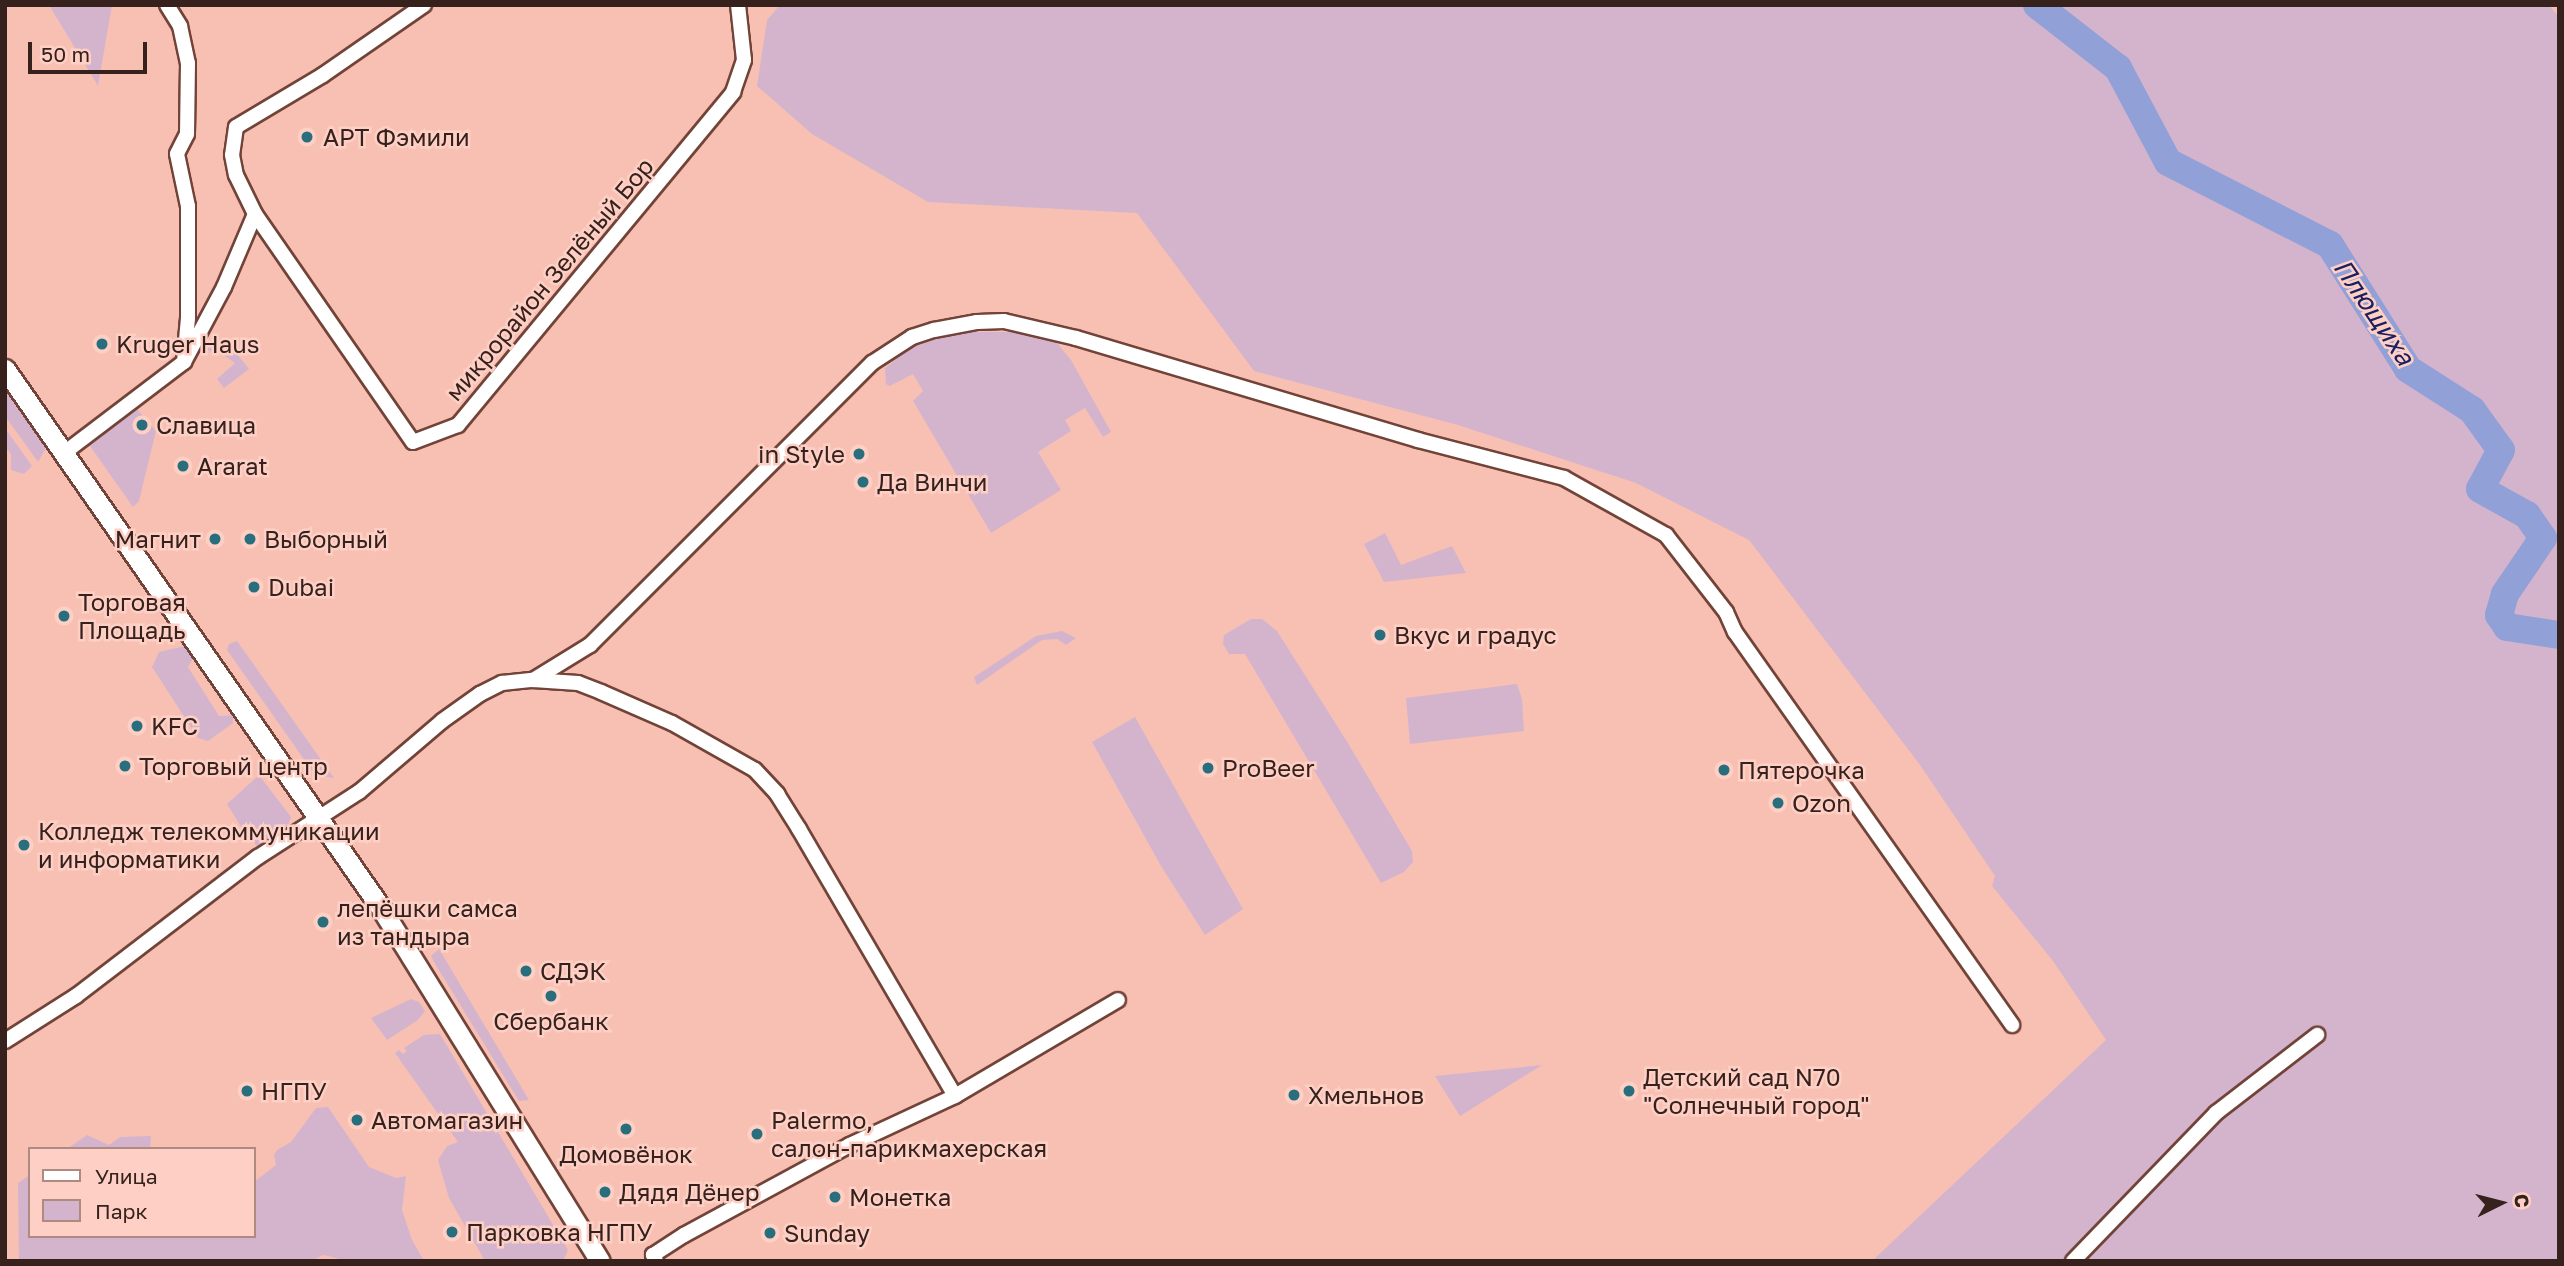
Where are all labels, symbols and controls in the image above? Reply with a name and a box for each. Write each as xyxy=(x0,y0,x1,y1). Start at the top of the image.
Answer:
scale bar xyxy=(32,28,150,72)
text: 50 m xyxy=(41,41,90,67)
place label: АРТ Фэмили xyxy=(323,123,470,151)
marker: АРТ Фэмили xyxy=(297,127,317,147)
street label: микрорайон Зелёный Бор xyxy=(439,152,659,406)
water label: Плющиха xyxy=(2327,253,2421,371)
place label: Kruger Haus xyxy=(116,330,260,358)
marker: Kruger Haus xyxy=(94,336,110,352)
place label: Славица xyxy=(156,411,256,439)
marker: Славица xyxy=(134,417,150,433)
place label: in Style xyxy=(758,440,845,468)
marker: in Style xyxy=(851,446,867,462)
place label: Ararat xyxy=(197,452,268,480)
marker: Ararat xyxy=(175,458,191,474)
place label: Да Винчи xyxy=(877,468,987,496)
marker: Да Винчи xyxy=(855,474,871,490)
place label: Магнит xyxy=(115,525,201,553)
place label: Выборный xyxy=(264,525,388,553)
marker: Магнит xyxy=(207,531,223,547)
marker: Выборный xyxy=(242,531,258,547)
place label: Dubai xyxy=(268,573,334,601)
marker: Dubai xyxy=(246,579,262,595)
place label: Торговая Площадь xyxy=(78,588,186,644)
marker: Торговая Площадь xyxy=(56,608,72,624)
place label: Вкус и градус xyxy=(1394,621,1556,649)
marker: Вкус и градус xyxy=(1372,627,1388,643)
place label: KFC xyxy=(151,712,198,740)
marker: KFC xyxy=(129,718,145,734)
place label: Торговый центр xyxy=(139,752,328,780)
place label: ProBeer xyxy=(1222,754,1315,782)
place label: Пятерочка xyxy=(1738,756,1865,784)
marker: Торговый центр xyxy=(117,758,133,774)
marker: ProBeer xyxy=(1200,760,1216,776)
marker: Пятерочка xyxy=(1716,762,1732,778)
place label: Ozon xyxy=(1792,789,1851,817)
marker: Ozon xyxy=(1770,795,1786,811)
place label: Колледж телекоммуникации и информатики xyxy=(38,817,380,873)
marker: Колледж телекоммуникации и информатики xyxy=(16,837,32,853)
place label: лепёшки самса из тандыра xyxy=(337,894,518,950)
marker: лепёшки самса из тандыра xyxy=(315,914,331,930)
place label: СДЭК xyxy=(540,957,606,985)
marker: СДЭК xyxy=(518,963,534,979)
marker: Сбербанк xyxy=(543,988,559,1004)
place label: Сбербанк xyxy=(493,1007,609,1035)
place label: Детский сад N70 "Солнечный город" xyxy=(1643,1063,1870,1119)
place label: НГПУ xyxy=(261,1077,327,1105)
place label: Хмельнов xyxy=(1308,1081,1424,1109)
marker: НГПУ xyxy=(239,1083,255,1099)
marker: Детский сад N70 "Солнечный город" xyxy=(1621,1083,1637,1099)
marker: Хмельнов xyxy=(1286,1087,1302,1103)
place label: Автомагазин xyxy=(371,1106,523,1134)
place label: Palermo, салон-парикмахерская xyxy=(771,1106,1047,1162)
marker: Автомагазин xyxy=(349,1112,365,1128)
marker: Домовёнок xyxy=(618,1121,634,1137)
marker: Palermo, салон-парикмахерская xyxy=(749,1126,765,1142)
place label: Домовёнок xyxy=(559,1140,693,1168)
legend xyxy=(28,1147,256,1238)
text: Улица xyxy=(95,1163,158,1189)
north arrow xyxy=(2466,1168,2536,1238)
place label: Дядя Дёнер xyxy=(619,1178,759,1206)
place label: Монетка xyxy=(849,1183,951,1211)
marker: Дядя Дёнер xyxy=(597,1184,613,1200)
marker: Монетка xyxy=(827,1189,843,1205)
text: С xyxy=(2510,1193,2535,1209)
text: Парк xyxy=(95,1198,148,1224)
place label: Парковка НГПУ xyxy=(466,1218,652,1246)
place label: Sunday xyxy=(784,1219,870,1247)
marker: Парковка НГПУ xyxy=(444,1224,460,1240)
marker: Sunday xyxy=(762,1225,778,1241)

